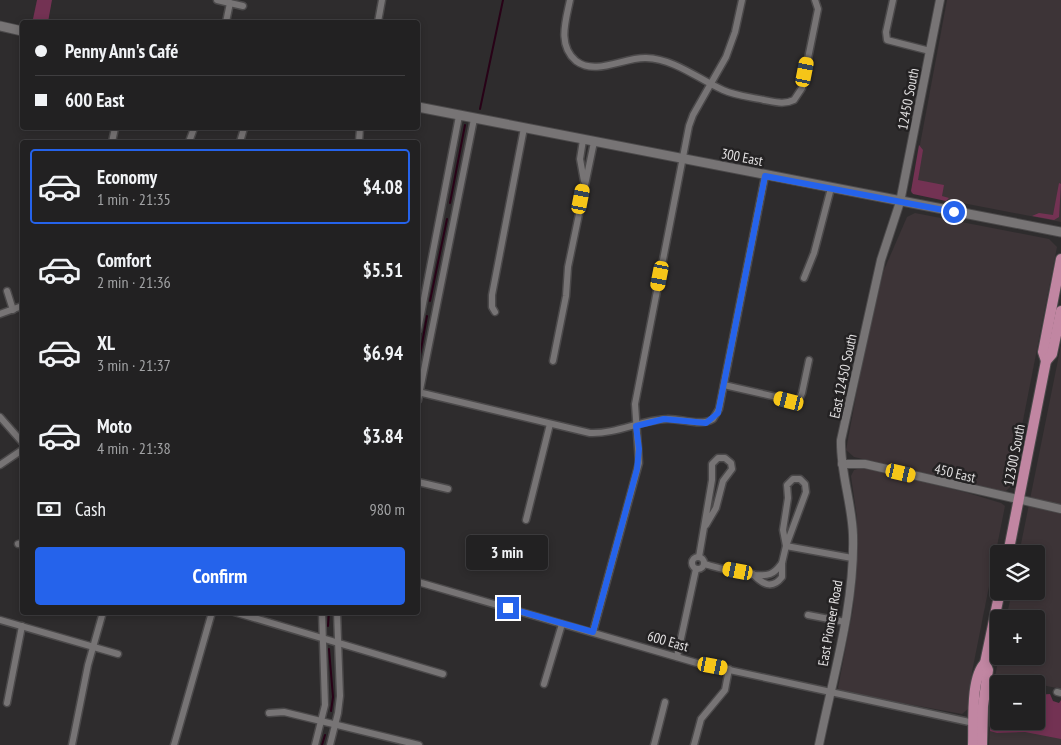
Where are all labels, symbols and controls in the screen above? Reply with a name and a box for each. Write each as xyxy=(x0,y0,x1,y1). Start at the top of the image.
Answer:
text: Penny Ann's Café xyxy=(65,39,178,63)
car xyxy=(794,56,815,88)
street label: 12450 South xyxy=(893,67,923,131)
text: 600 East xyxy=(65,88,124,112)
street label: 300 East xyxy=(720,144,765,170)
icon: car xyxy=(37,164,82,209)
text: Economy xyxy=(97,165,157,189)
text: $4.08 xyxy=(363,175,403,199)
car xyxy=(570,183,591,215)
text: 1 min · 21:35 xyxy=(97,189,171,209)
route start xyxy=(943,201,965,223)
icon: car xyxy=(37,247,82,292)
text: Comfort xyxy=(97,248,151,272)
text: $5.51 xyxy=(363,258,403,282)
car xyxy=(649,260,670,292)
text: 2 min · 21:36 xyxy=(97,272,171,292)
icon: car xyxy=(37,330,82,375)
text: XL xyxy=(97,331,115,355)
street label: East 12450 South xyxy=(825,332,861,420)
text: $6.94 xyxy=(363,341,403,365)
text: 3 min · 21:37 xyxy=(97,355,171,375)
car xyxy=(772,390,805,412)
icon: car xyxy=(37,413,82,458)
text: Moto xyxy=(97,414,132,438)
street label: 12300 South xyxy=(999,423,1029,487)
text: $3.84 xyxy=(363,424,403,448)
text: 4 min · 21:38 xyxy=(97,438,171,458)
street label: 450 East xyxy=(932,459,978,487)
car xyxy=(884,462,917,484)
icon: cash xyxy=(35,495,63,523)
text: Cash xyxy=(75,497,106,521)
text: 980 m xyxy=(370,499,405,519)
callout: 3 min xyxy=(467,536,549,570)
text: 3 min xyxy=(491,542,523,562)
map controls xyxy=(990,545,1045,730)
button: layers xyxy=(990,545,1045,600)
button: Confirm xyxy=(35,547,405,605)
car xyxy=(721,561,754,581)
street label: East Pioneer Road xyxy=(814,579,846,667)
route end xyxy=(497,597,519,619)
button: + xyxy=(990,610,1045,665)
street label: 600 East xyxy=(645,627,691,655)
car xyxy=(696,656,729,676)
button: − xyxy=(990,675,1045,730)

